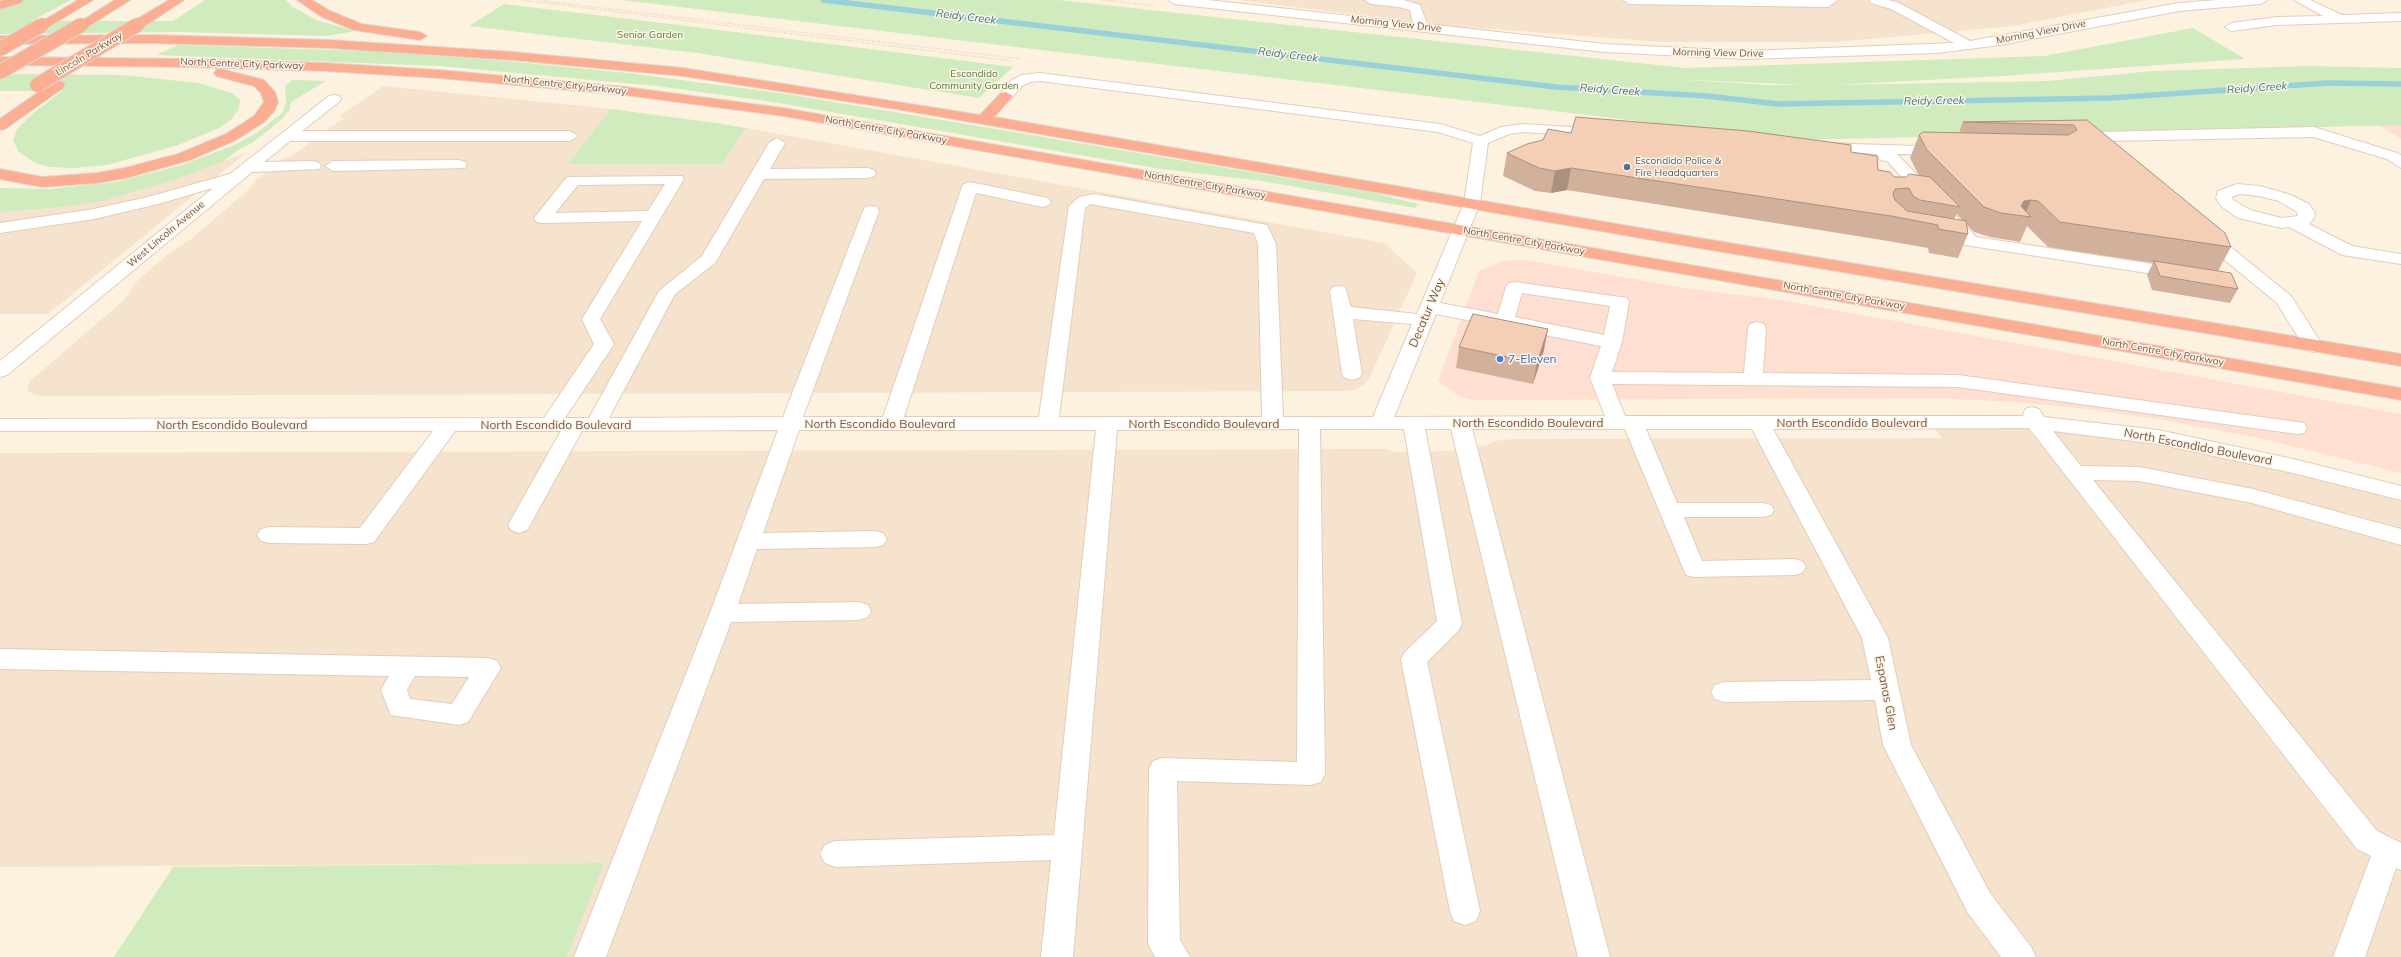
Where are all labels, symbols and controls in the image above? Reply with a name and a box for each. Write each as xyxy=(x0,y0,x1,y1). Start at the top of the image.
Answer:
water label: Reidy Creek xyxy=(935,7,997,27)
street label: Morning View Drive xyxy=(1350,13,1442,35)
street label: Morning View Drive xyxy=(1995,17,2087,47)
street label: Lincoln Parkway xyxy=(53,29,125,79)
park label: Senior Garden xyxy=(617,29,683,41)
water label: Reidy Creek xyxy=(1257,45,1319,65)
street label: Morning View Drive xyxy=(1672,46,1764,60)
street label: North Centre City Parkway xyxy=(180,56,304,72)
park label: Escondido Community Garden xyxy=(929,68,1019,92)
street label: North Centre City Parkway xyxy=(503,73,627,97)
water label: Reidy Creek xyxy=(2226,79,2288,97)
water label: Reidy Creek xyxy=(1579,81,1641,99)
water label: Reidy Creek xyxy=(1904,94,1964,108)
street label: North Centre City Parkway xyxy=(824,113,948,147)
place label: Escondido Police & Fire Headquarters xyxy=(1635,155,1721,178)
marker: Escondido Police & Fire Headquarters xyxy=(1622,162,1632,172)
street label: North Centre City Parkway xyxy=(1143,168,1267,202)
street label: West Lincoln Avenue xyxy=(125,198,207,270)
street label: North Centre City Parkway xyxy=(1462,224,1586,258)
street label: Decatur Way xyxy=(1406,276,1448,350)
street label: North Centre City Parkway xyxy=(1782,279,1906,313)
street label: North Centre City Parkway xyxy=(2101,335,2225,369)
place label: 7-Eleven xyxy=(1508,352,1557,366)
marker: 7-Eleven xyxy=(1495,354,1505,364)
street label: North Escondido Boulevard xyxy=(1453,416,1603,430)
street label: North Escondido Boulevard xyxy=(1777,416,1927,430)
street label: North Escondido Boulevard xyxy=(805,417,955,431)
street label: North Escondido Boulevard xyxy=(1129,417,1279,431)
street label: North Escondido Boulevard xyxy=(157,418,307,432)
street label: North Escondido Boulevard xyxy=(481,418,631,432)
street label: North Escondido Boulevard xyxy=(2123,426,2273,468)
street label: Espanas Glen xyxy=(1872,654,1900,732)

